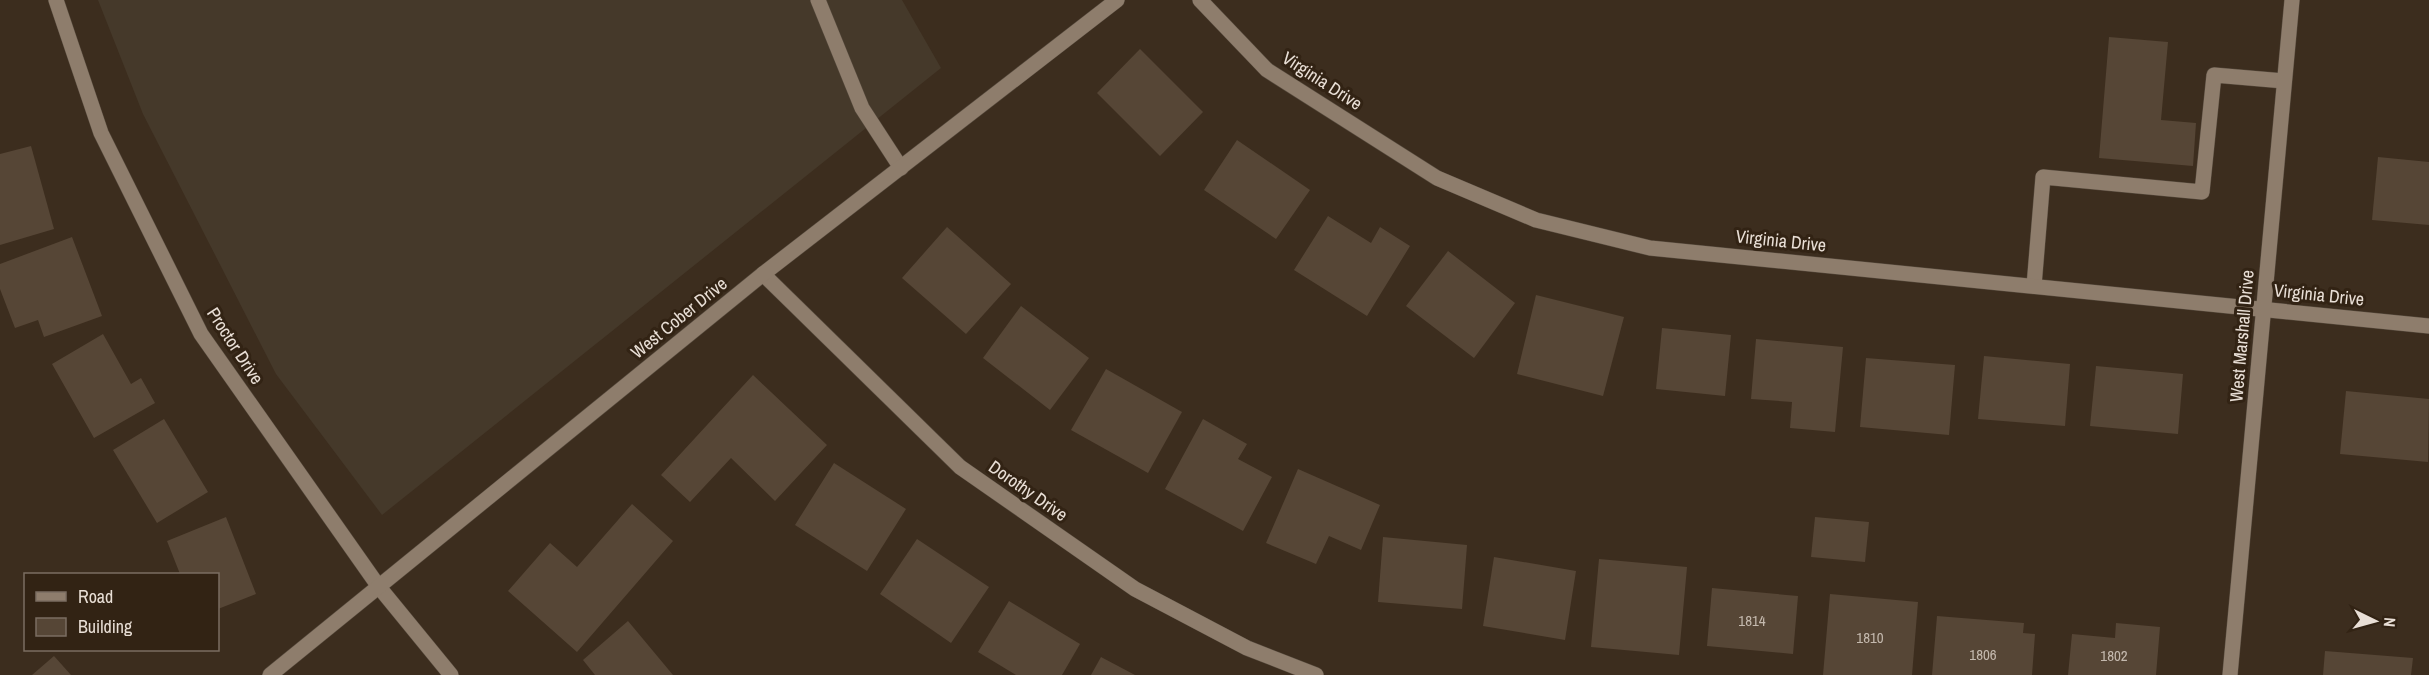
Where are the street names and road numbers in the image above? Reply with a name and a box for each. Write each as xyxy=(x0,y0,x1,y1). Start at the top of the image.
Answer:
street label: Virginia Drive xyxy=(1277,45,1367,116)
street label: Virginia Drive xyxy=(1735,223,1828,258)
street label: West Marshall Drive xyxy=(2223,269,2260,403)
street label: West Cober Drive xyxy=(625,271,732,364)
street label: Virginia Drive xyxy=(2273,277,2366,312)
street label: Proctor Drive xyxy=(201,302,270,389)
street label: Dorothy Drive xyxy=(984,454,1073,527)

